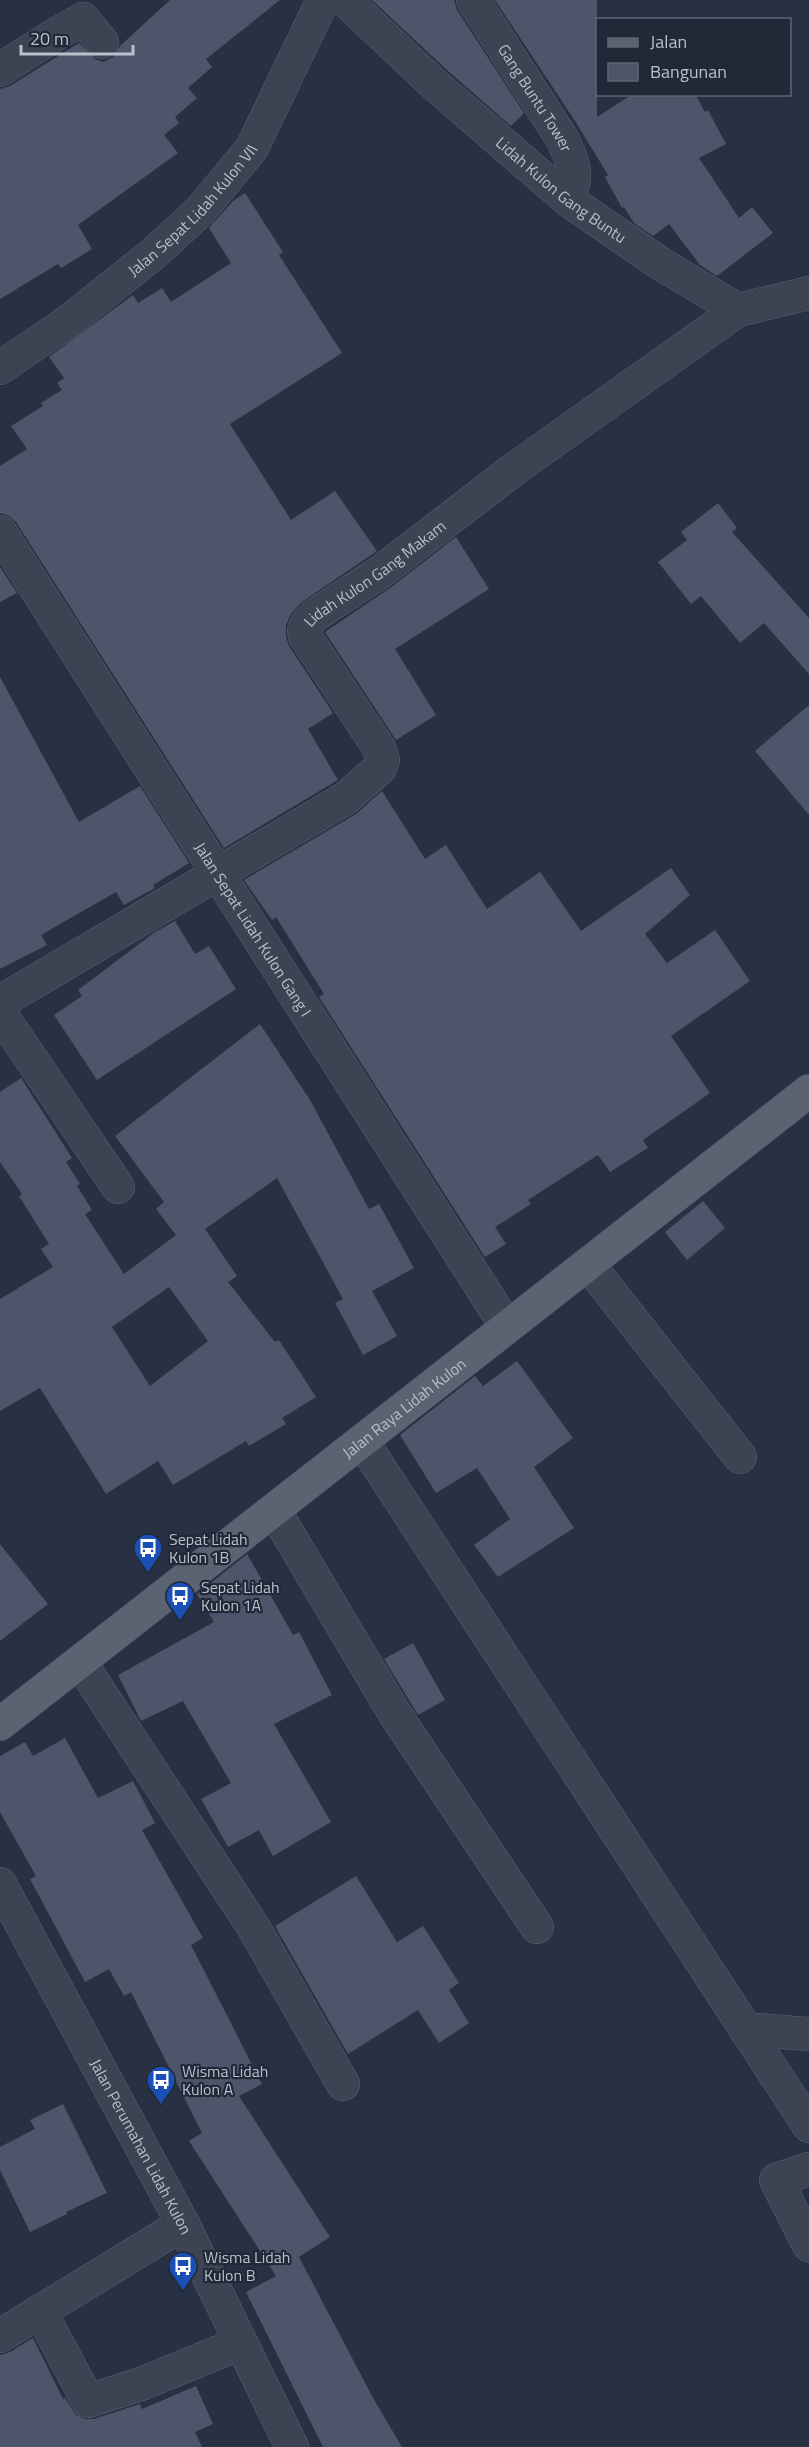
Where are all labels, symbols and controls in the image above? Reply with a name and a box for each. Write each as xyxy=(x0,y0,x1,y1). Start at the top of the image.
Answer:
scale bar xyxy=(21,18,134,56)
legend xyxy=(596,18,791,96)
text: 20 m xyxy=(30,25,69,52)
text: Jalan xyxy=(650,28,687,55)
street label: Gang Buntu Tower xyxy=(492,39,579,156)
text: Bangunan xyxy=(650,58,727,85)
street label: Lidah Kulon Gang Buntu xyxy=(491,131,631,249)
street label: Jalan Sepat Lidah Kulon VII xyxy=(122,141,264,282)
street label: Lidah Kulon Gang Makam xyxy=(297,514,451,632)
street label: Jalan Sepat Lidah Kulon Gang I xyxy=(189,837,318,1021)
street label: Jalan Raya Lidah Kulon xyxy=(337,1352,471,1464)
place label: Sepat Lidah Kulon 1B xyxy=(169,1527,248,1569)
bus stop icon: Sepat Lidah Kulon 1B xyxy=(132,1532,164,1574)
place label: Sepat Lidah Kulon 1A xyxy=(201,1575,280,1617)
bus stop icon: Sepat Lidah Kulon 1A xyxy=(164,1580,196,1622)
street label: Jalan Perumahan Lidah Kulon xyxy=(84,2054,198,2238)
place label: Wisma Lidah Kulon A xyxy=(182,2059,268,2101)
bus stop icon: Wisma Lidah Kulon A xyxy=(145,2064,177,2106)
place label: Wisma Lidah Kulon B xyxy=(204,2245,290,2287)
bus stop icon: Wisma Lidah Kulon B xyxy=(167,2250,199,2292)

